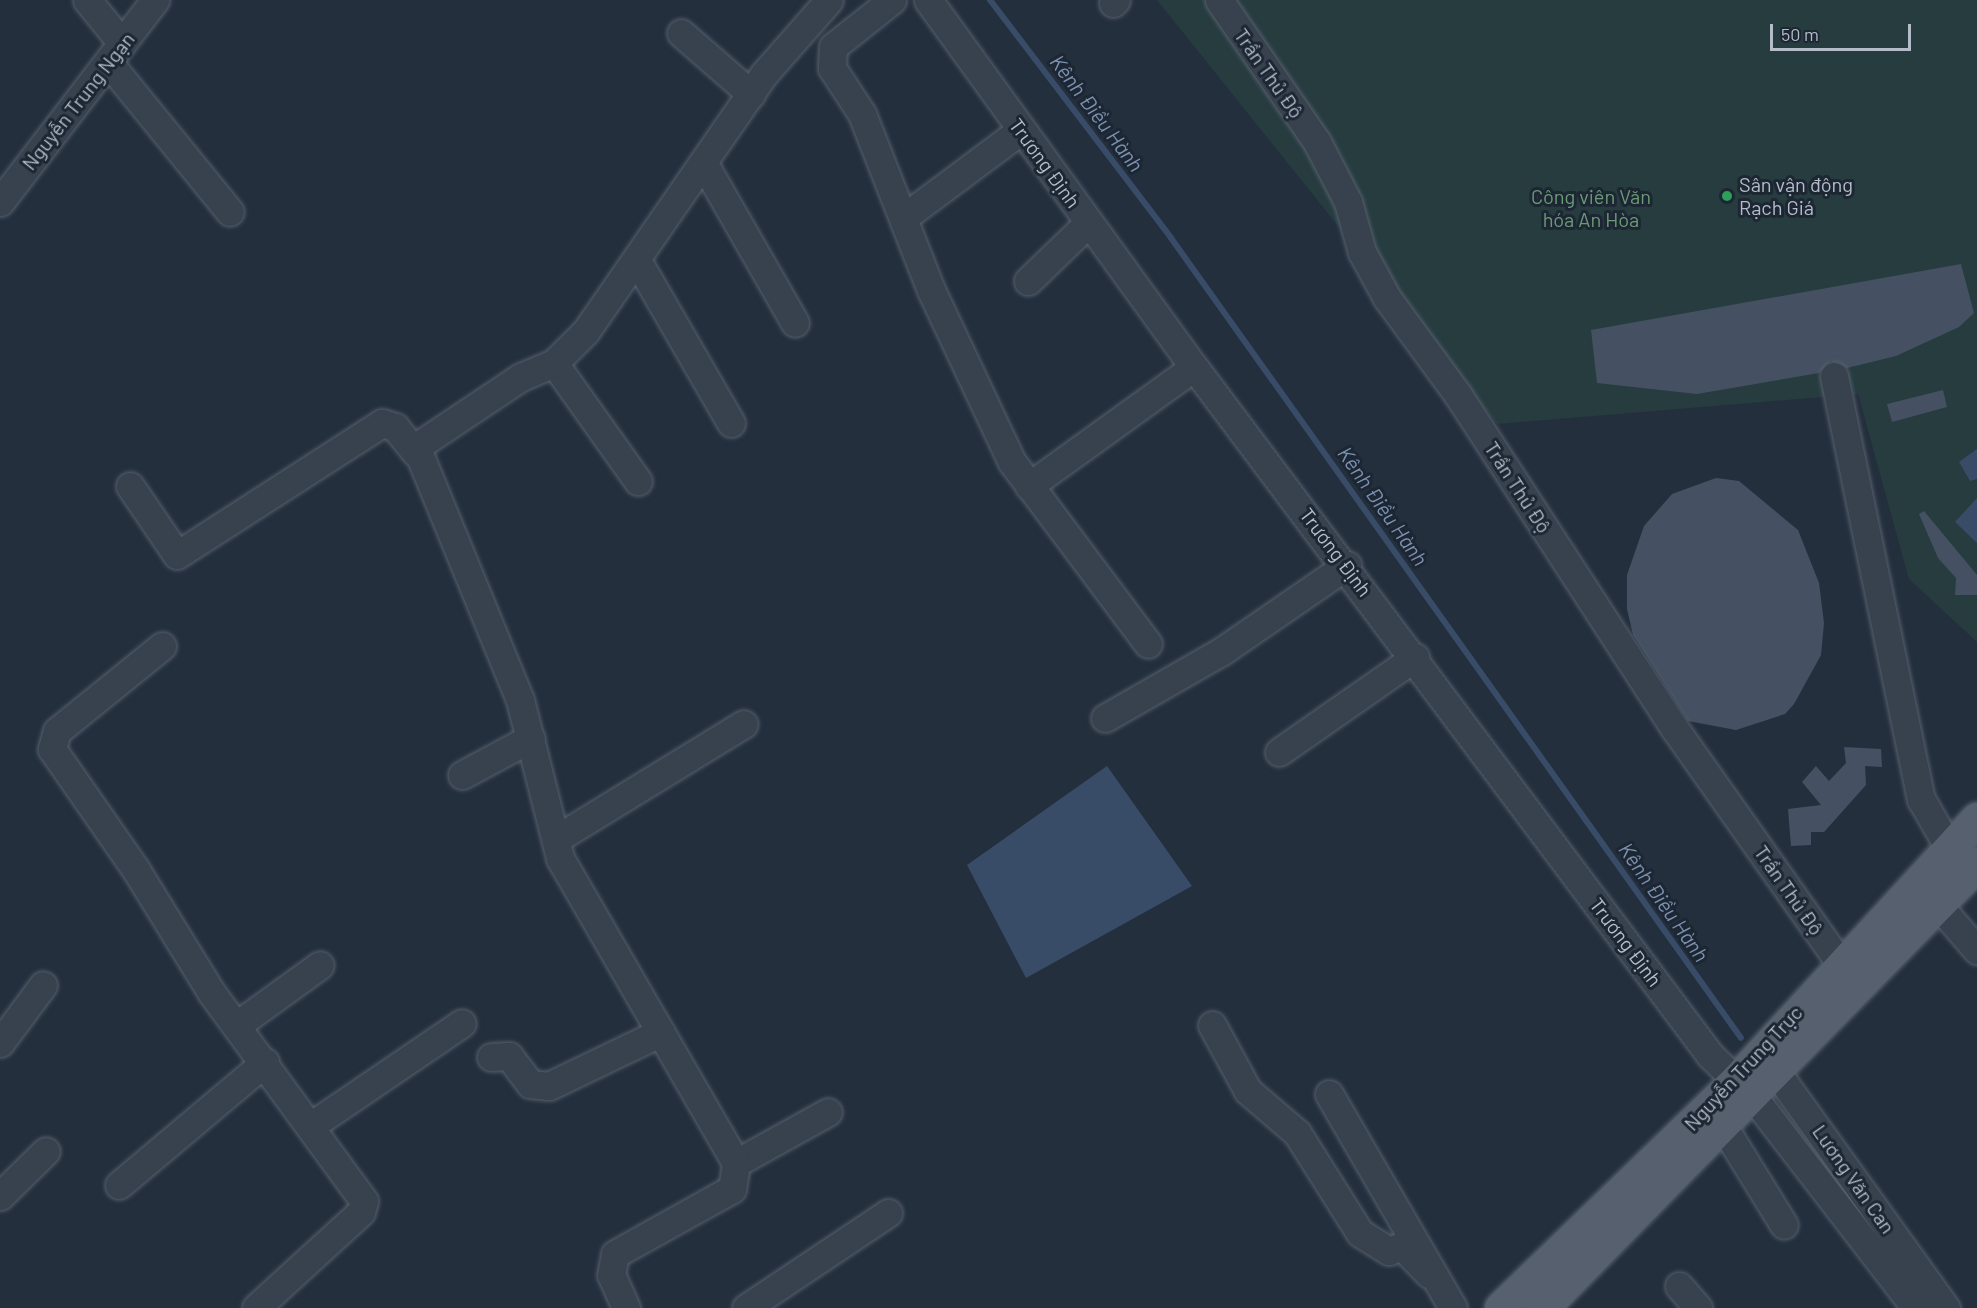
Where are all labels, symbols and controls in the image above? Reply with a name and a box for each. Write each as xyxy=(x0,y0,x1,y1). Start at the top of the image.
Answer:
scale bar xyxy=(1773,12,1914,50)
text: 50 m xyxy=(1781,23,1819,45)
street label: Trần Thủ Độ xyxy=(1229,24,1309,122)
street label: Nguyễn Trung Ngạn xyxy=(17,27,139,175)
water label: Kênh Điều Hành xyxy=(1045,50,1149,176)
street label: Trương Định xyxy=(1004,114,1086,212)
place label: Sân vận động Rạch Giá xyxy=(1739,172,1853,219)
park label: Công viên Văn hóa An Hòa xyxy=(1531,184,1651,231)
marker: Sân vận động Rạch Giá xyxy=(1720,189,1734,203)
street label: Trần Thủ Độ xyxy=(1480,437,1556,537)
water label: Kênh Điều Hành xyxy=(1333,442,1433,570)
street label: Trương Định xyxy=(1295,503,1377,601)
water label: Kênh Điều Hành xyxy=(1614,838,1714,966)
street label: Trần Thủ Độ xyxy=(1749,841,1829,939)
street label: Trương Định xyxy=(1585,893,1667,991)
street label: Nguyễn Trung Trực xyxy=(1679,1001,1807,1135)
street label: Lương Văn Can xyxy=(1808,1120,1900,1238)

